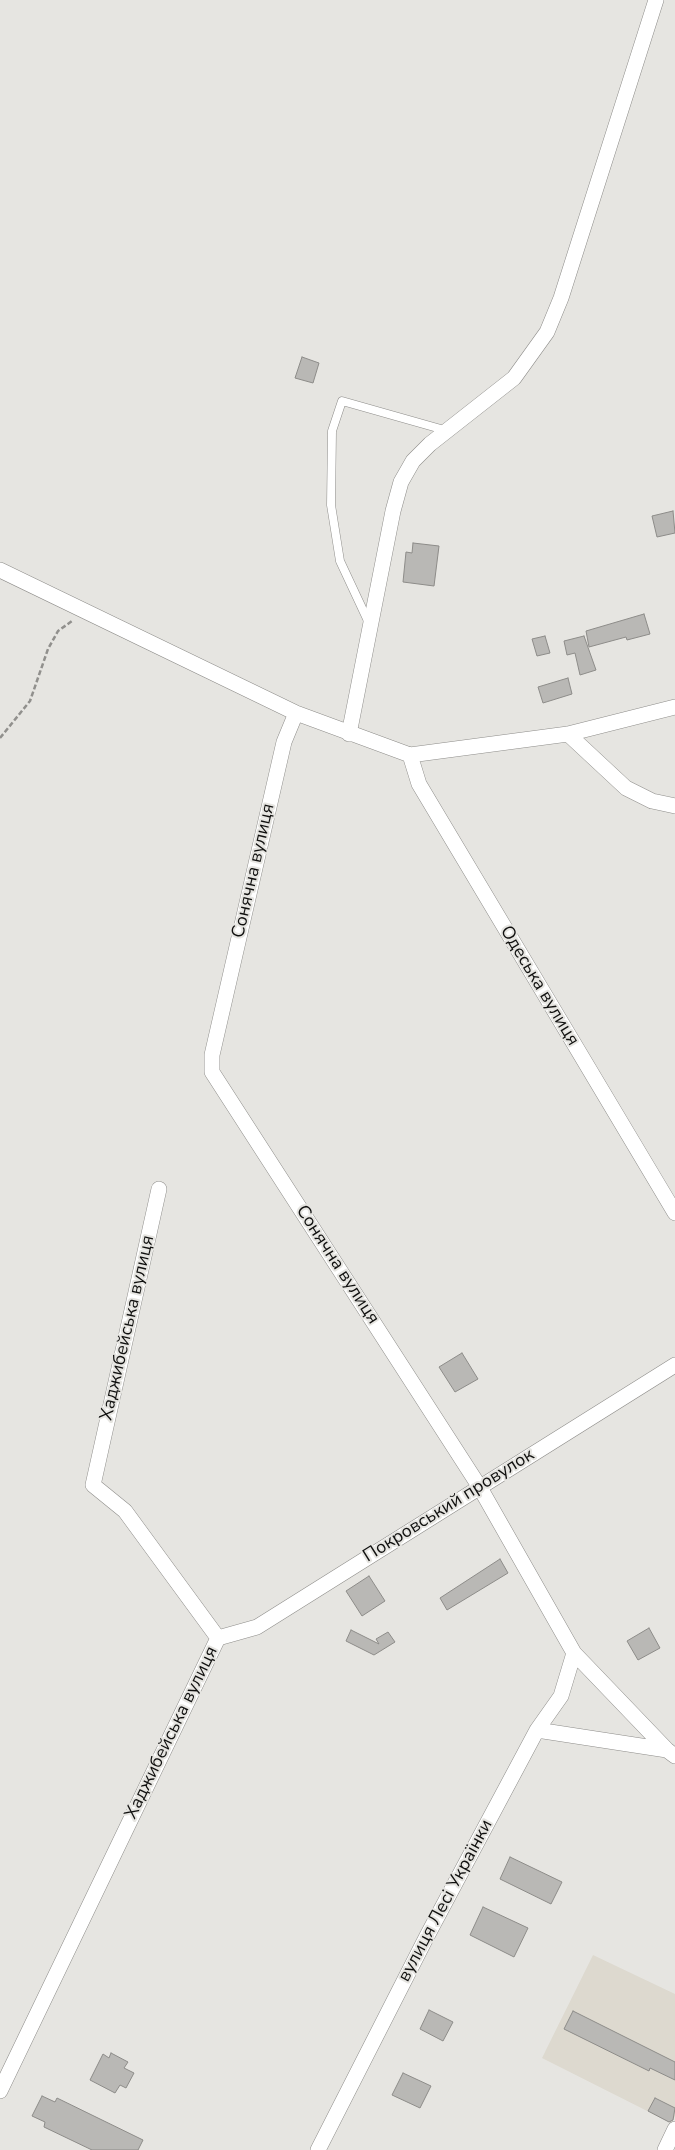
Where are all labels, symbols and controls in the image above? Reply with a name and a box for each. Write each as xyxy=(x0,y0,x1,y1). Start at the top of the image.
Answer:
street label: Сонячна вулиця xyxy=(228,802,280,940)
street label: Одеська вулиця xyxy=(495,922,583,1050)
street label: Сонячна вулиця xyxy=(291,1202,383,1328)
street label: Хаджибейська вулиця xyxy=(96,1233,160,1423)
street label: Покровський провулок xyxy=(360,1445,538,1567)
street label: Хаджибейська вулиця xyxy=(121,1643,223,1823)
street label: вулиця Лесі Українки xyxy=(394,1816,498,1986)

